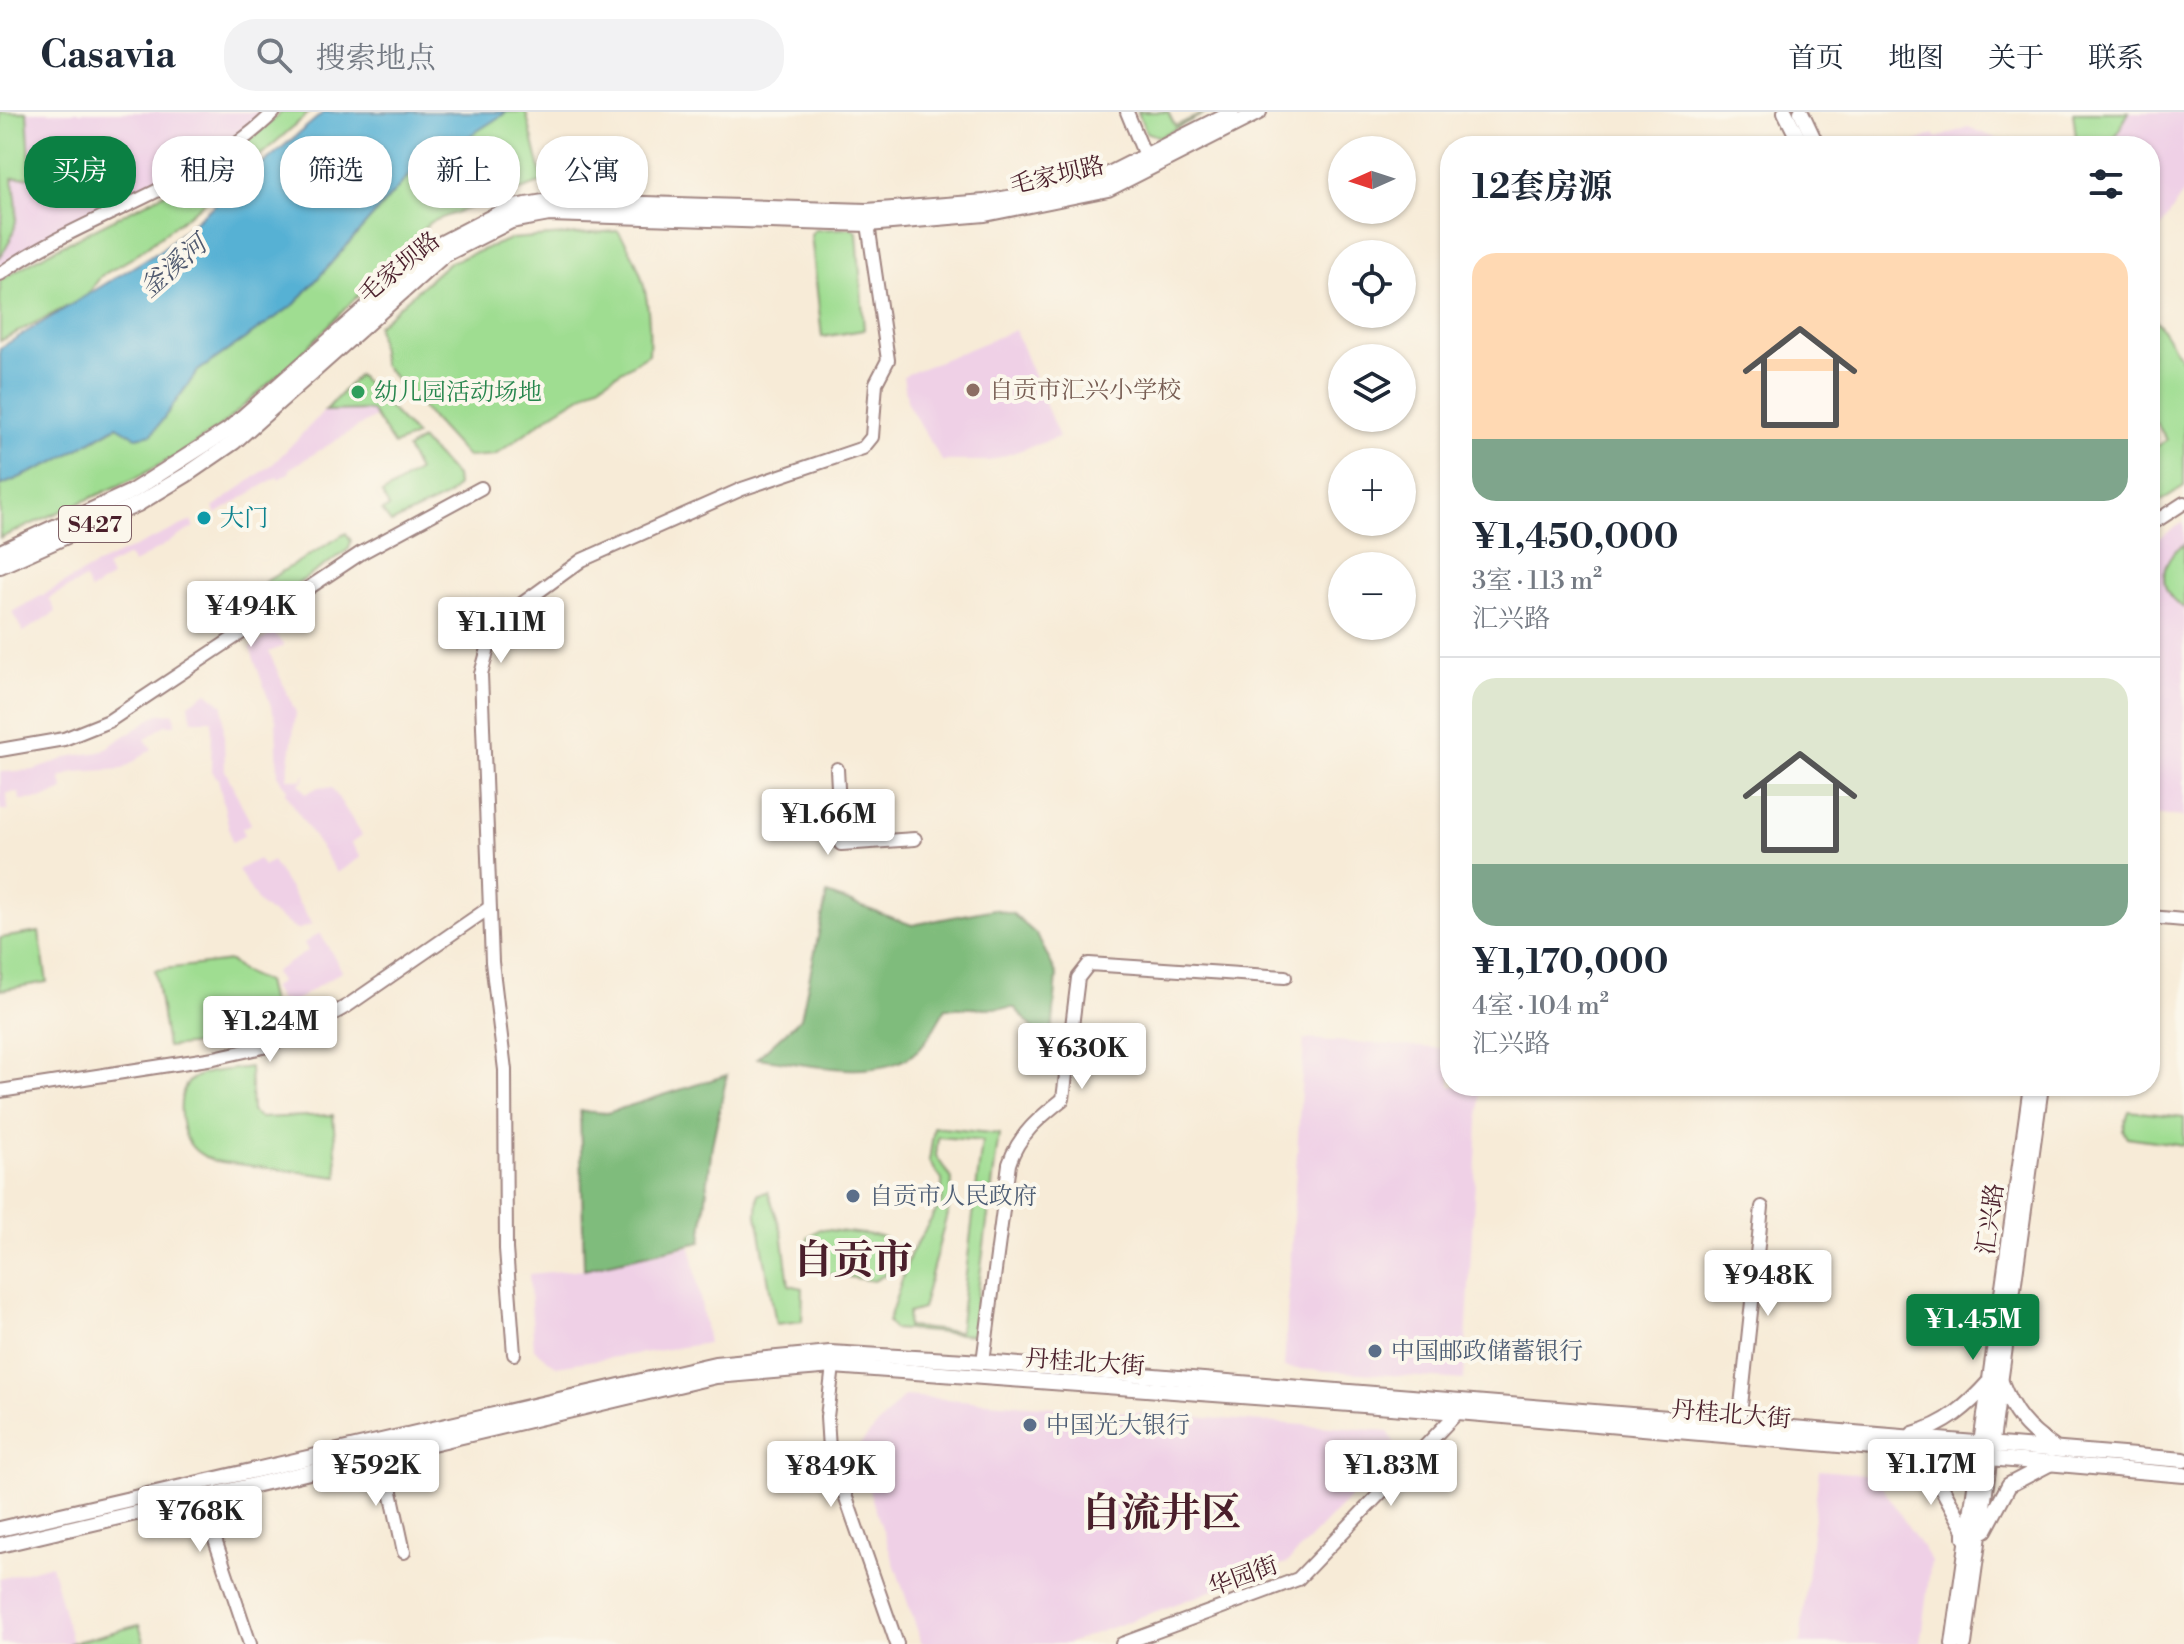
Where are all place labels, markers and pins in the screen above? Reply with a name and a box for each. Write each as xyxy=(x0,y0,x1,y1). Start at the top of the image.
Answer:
place label: 自贡市汇兴小学校 xyxy=(989,376,1181,406)
place label: 幼儿园活动场地 xyxy=(374,378,542,408)
marker: 自贡市汇兴小学校 xyxy=(964,381,982,399)
marker: 幼儿园活动场地 xyxy=(349,383,367,401)
place label: 大门 xyxy=(220,504,268,534)
marker: 大门 xyxy=(195,509,213,527)
pin: ¥494K xyxy=(195,581,307,649)
pin: ¥1.11M xyxy=(436,597,566,665)
pin: ¥1.66M xyxy=(763,789,893,857)
pin: ¥1.24M xyxy=(205,996,335,1064)
pin: ¥630K xyxy=(1026,1023,1138,1091)
place label: 自贡市人民政府 xyxy=(869,1182,1037,1212)
marker: 自贡市人民政府 xyxy=(844,1187,862,1205)
pin: ¥948K xyxy=(1712,1250,1824,1318)
pin: ¥1.45M xyxy=(1908,1294,2038,1362)
place label: 中国邮政储蓄银行 xyxy=(1391,1337,1583,1367)
marker: 中国邮政储蓄银行 xyxy=(1366,1342,1384,1360)
place label: 中国光大银行 xyxy=(1046,1411,1190,1441)
marker: 中国光大银行 xyxy=(1021,1416,1039,1434)
pin: ¥1.17M xyxy=(1866,1439,1996,1507)
pin: ¥592K xyxy=(320,1440,432,1508)
pin: ¥1.83M xyxy=(1326,1440,1456,1508)
pin: ¥849K xyxy=(775,1441,887,1509)
pin: ¥768K xyxy=(144,1486,256,1554)

